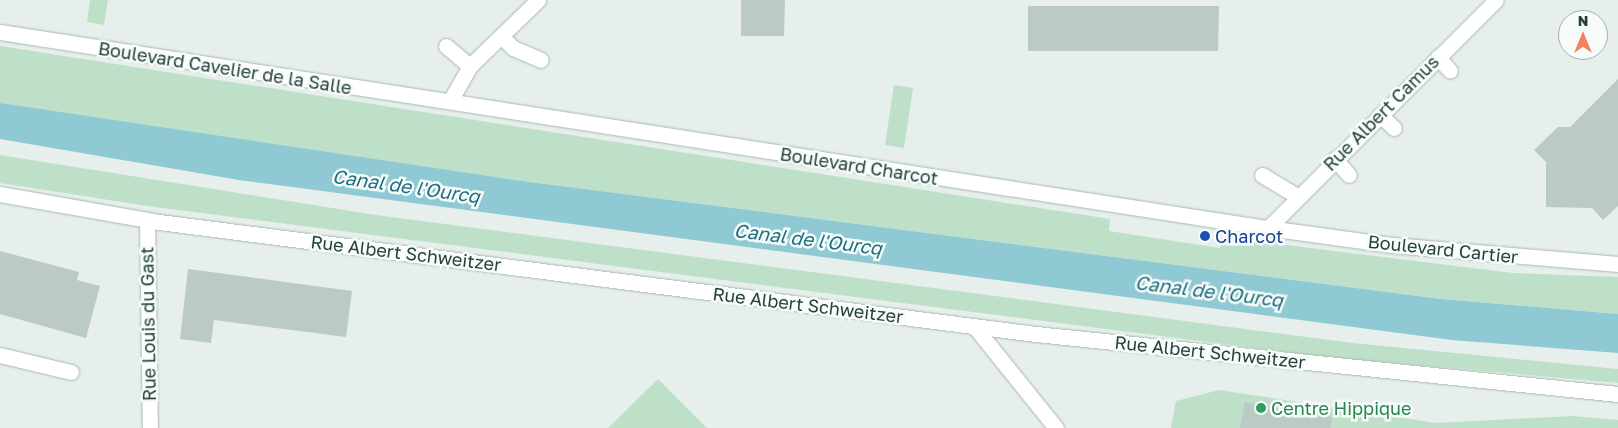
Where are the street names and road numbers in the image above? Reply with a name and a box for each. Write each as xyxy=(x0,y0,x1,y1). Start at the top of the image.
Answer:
street label: Boulevard Cavelier de la Salle xyxy=(97,37,353,99)
street label: Rue Albert Camus xyxy=(1319,51,1443,175)
street label: Boulevard Charcot xyxy=(778,143,940,189)
street label: Boulevard Cartier xyxy=(1367,230,1519,268)
street label: Rue Albert Schweitzer xyxy=(309,231,503,275)
street label: Rue Louis du Gast xyxy=(136,247,160,401)
street label: Rue Albert Schweitzer xyxy=(711,283,905,327)
street label: Rue Albert Schweitzer xyxy=(1113,331,1307,373)

